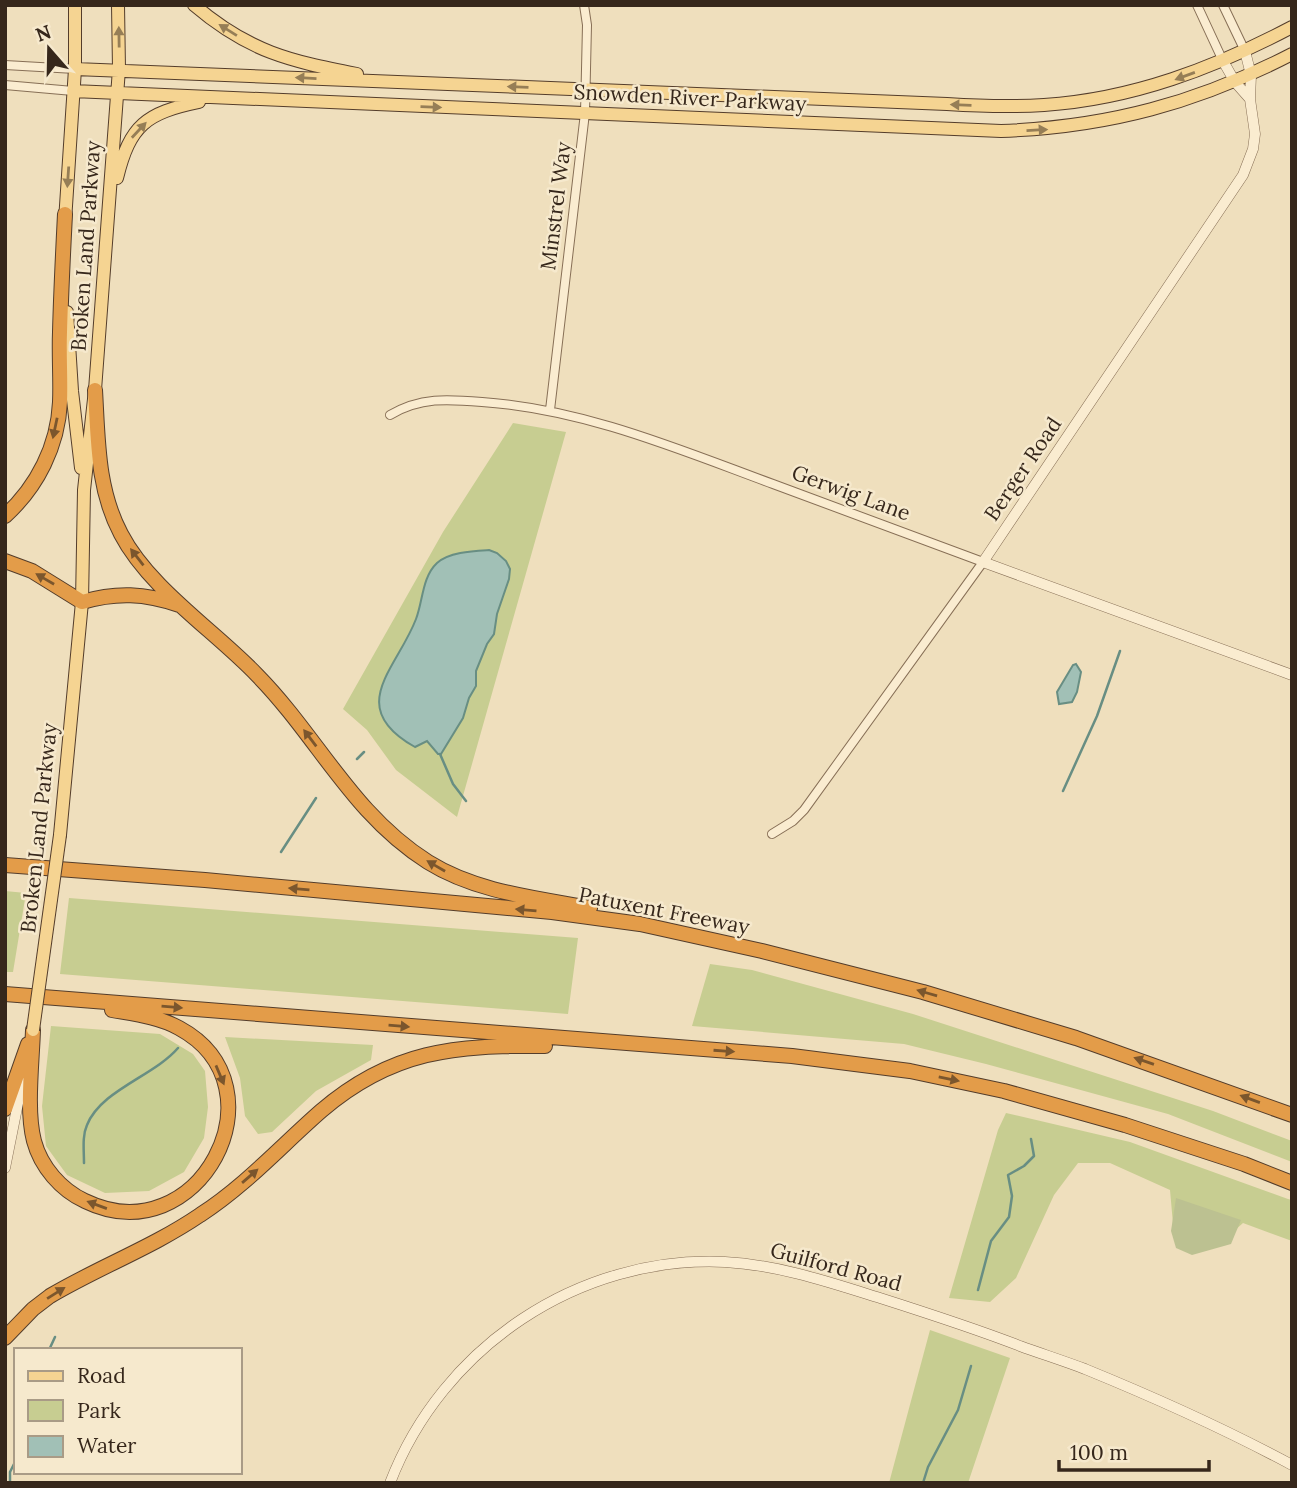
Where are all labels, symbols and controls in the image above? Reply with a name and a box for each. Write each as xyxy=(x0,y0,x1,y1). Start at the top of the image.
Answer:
north arrow xyxy=(14,14,84,84)
text: N xyxy=(32,19,54,47)
one-way arrow xyxy=(218,24,238,37)
one-way arrow xyxy=(113,26,125,48)
one-way arrow xyxy=(1175,70,1196,81)
one-way arrow xyxy=(295,72,317,83)
street label: Snowden River Parkway xyxy=(573,78,807,117)
one-way arrow xyxy=(507,81,529,92)
one-way arrow xyxy=(950,99,972,111)
one-way arrow xyxy=(420,101,442,112)
one-way arrow xyxy=(130,122,146,139)
one-way arrow xyxy=(1026,124,1048,135)
street label: Broken Land Parkway xyxy=(65,140,106,352)
street label: Minstrel Way xyxy=(534,140,577,272)
one-way arrow xyxy=(62,166,73,188)
street label: Berger Road xyxy=(978,412,1067,526)
one-way arrow xyxy=(50,417,61,439)
street label: Gerwig Lane xyxy=(788,459,914,526)
one-way arrow xyxy=(130,548,144,566)
one-way arrow xyxy=(36,572,55,585)
street label: Broken Land Parkway xyxy=(14,722,63,934)
one-way arrow xyxy=(302,730,317,748)
one-way arrow xyxy=(426,860,445,872)
street label: Patuxent Freeway xyxy=(576,881,752,940)
one-way arrow xyxy=(288,883,310,894)
one-way arrow xyxy=(514,904,536,915)
one-way arrow xyxy=(916,988,937,998)
one-way arrow xyxy=(162,1002,184,1013)
one-way arrow xyxy=(388,1021,410,1032)
one-way arrow xyxy=(713,1046,735,1057)
one-way arrow xyxy=(1133,1055,1154,1066)
one-way arrow xyxy=(215,1064,226,1085)
one-way arrow xyxy=(938,1073,960,1084)
one-way arrow xyxy=(1240,1093,1261,1104)
one-way arrow xyxy=(241,1168,259,1184)
one-way arrow xyxy=(86,1199,107,1210)
street label: Guilford Road xyxy=(767,1236,905,1297)
one-way arrow xyxy=(46,1287,66,1300)
legend xyxy=(14,1348,242,1474)
text: Road xyxy=(77,1362,126,1389)
text: Park xyxy=(77,1397,121,1424)
scale bar xyxy=(1059,1428,1210,1472)
text: Water xyxy=(77,1432,136,1459)
text: 100 m xyxy=(1070,1439,1128,1466)

